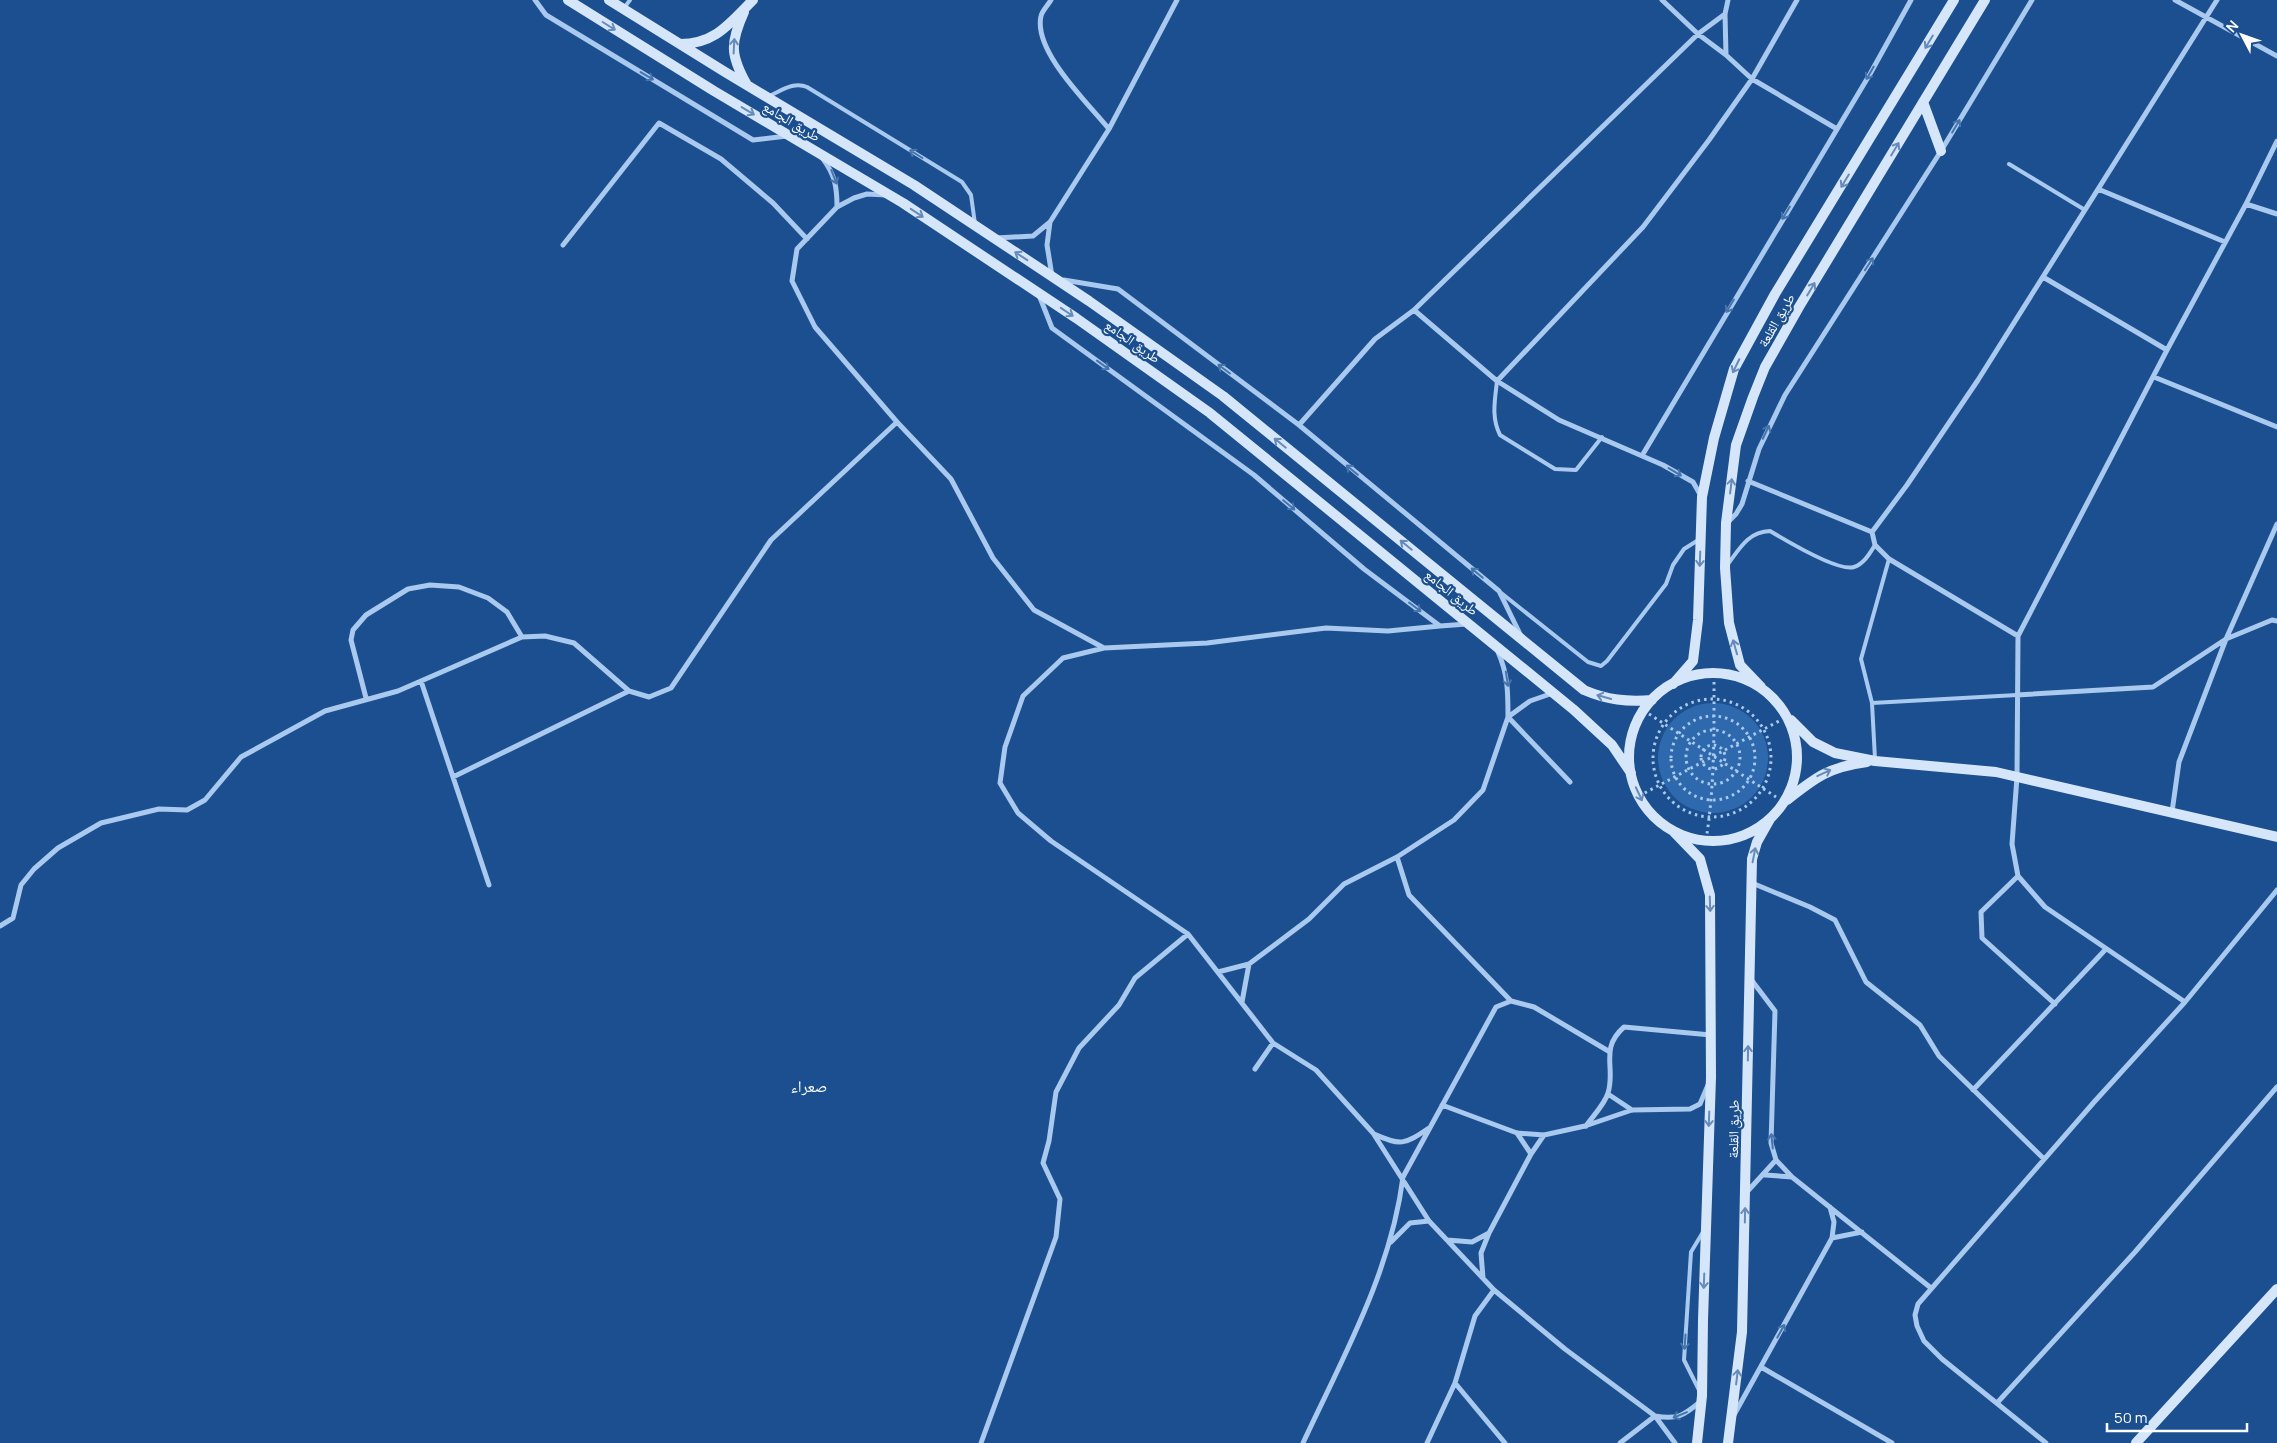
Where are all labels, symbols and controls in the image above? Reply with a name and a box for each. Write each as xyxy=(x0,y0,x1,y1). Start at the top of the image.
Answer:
north arrow xyxy=(2217,10,2267,60)
text: N xyxy=(2221,16,2242,36)
one-way arrow xyxy=(602,21,616,31)
one-way arrow xyxy=(1924,34,1934,48)
one-way arrow xyxy=(729,39,738,55)
one-way arrow xyxy=(1865,66,1875,80)
one-way arrow xyxy=(640,71,654,81)
street label: طريق الجامع xyxy=(759,96,824,146)
one-way arrow xyxy=(740,106,754,116)
one-way arrow xyxy=(1951,120,1961,134)
one-way arrow xyxy=(1890,143,1900,157)
one-way arrow xyxy=(909,148,923,158)
one-way arrow xyxy=(829,169,839,184)
one-way arrow xyxy=(1840,174,1851,188)
one-way arrow xyxy=(1781,205,1791,219)
one-way arrow xyxy=(910,208,924,218)
one-way arrow xyxy=(1014,251,1028,261)
one-way arrow xyxy=(1864,257,1874,271)
one-way arrow xyxy=(1806,282,1816,296)
street label: طريق القلعة xyxy=(1753,290,1800,351)
one-way arrow xyxy=(1725,299,1735,313)
one-way arrow xyxy=(1060,307,1074,317)
street label: طريق الجامع xyxy=(1101,315,1165,368)
one-way arrow xyxy=(1731,358,1740,373)
one-way arrow xyxy=(1096,360,1110,370)
one-way arrow xyxy=(1218,364,1231,375)
one-way arrow xyxy=(1762,425,1772,440)
one-way arrow xyxy=(1274,437,1287,448)
one-way arrow xyxy=(1346,464,1359,475)
one-way arrow xyxy=(1668,468,1682,478)
one-way arrow xyxy=(1726,478,1736,494)
one-way arrow xyxy=(1282,499,1295,510)
one-way arrow xyxy=(1400,540,1413,551)
one-way arrow xyxy=(1695,550,1705,566)
street label: طريق الجامع xyxy=(1421,565,1483,620)
one-way arrow xyxy=(1471,568,1484,579)
one-way arrow xyxy=(1408,602,1421,613)
one-way arrow xyxy=(1730,640,1740,656)
one-way arrow xyxy=(1503,671,1513,687)
one-way arrow xyxy=(1596,692,1612,702)
one-way arrow xyxy=(1816,768,1831,778)
one-way arrow xyxy=(1634,786,1644,801)
one-way arrow xyxy=(1750,848,1759,864)
one-way arrow xyxy=(1705,896,1715,912)
one-way arrow xyxy=(1743,1045,1753,1061)
district label: صعراء xyxy=(791,1075,827,1097)
street label: طريق القلعة xyxy=(1723,1099,1744,1159)
one-way arrow xyxy=(1705,1111,1714,1127)
one-way arrow xyxy=(1767,1133,1777,1149)
one-way arrow xyxy=(1740,1207,1749,1223)
one-way arrow xyxy=(1699,1273,1709,1289)
one-way arrow xyxy=(1777,1324,1786,1339)
one-way arrow xyxy=(1680,1334,1689,1350)
one-way arrow xyxy=(1732,1370,1742,1386)
scale bar xyxy=(2107,1400,2247,1432)
text: 50 m xyxy=(2114,1407,2148,1428)
one-way arrow xyxy=(1673,1411,1688,1420)

